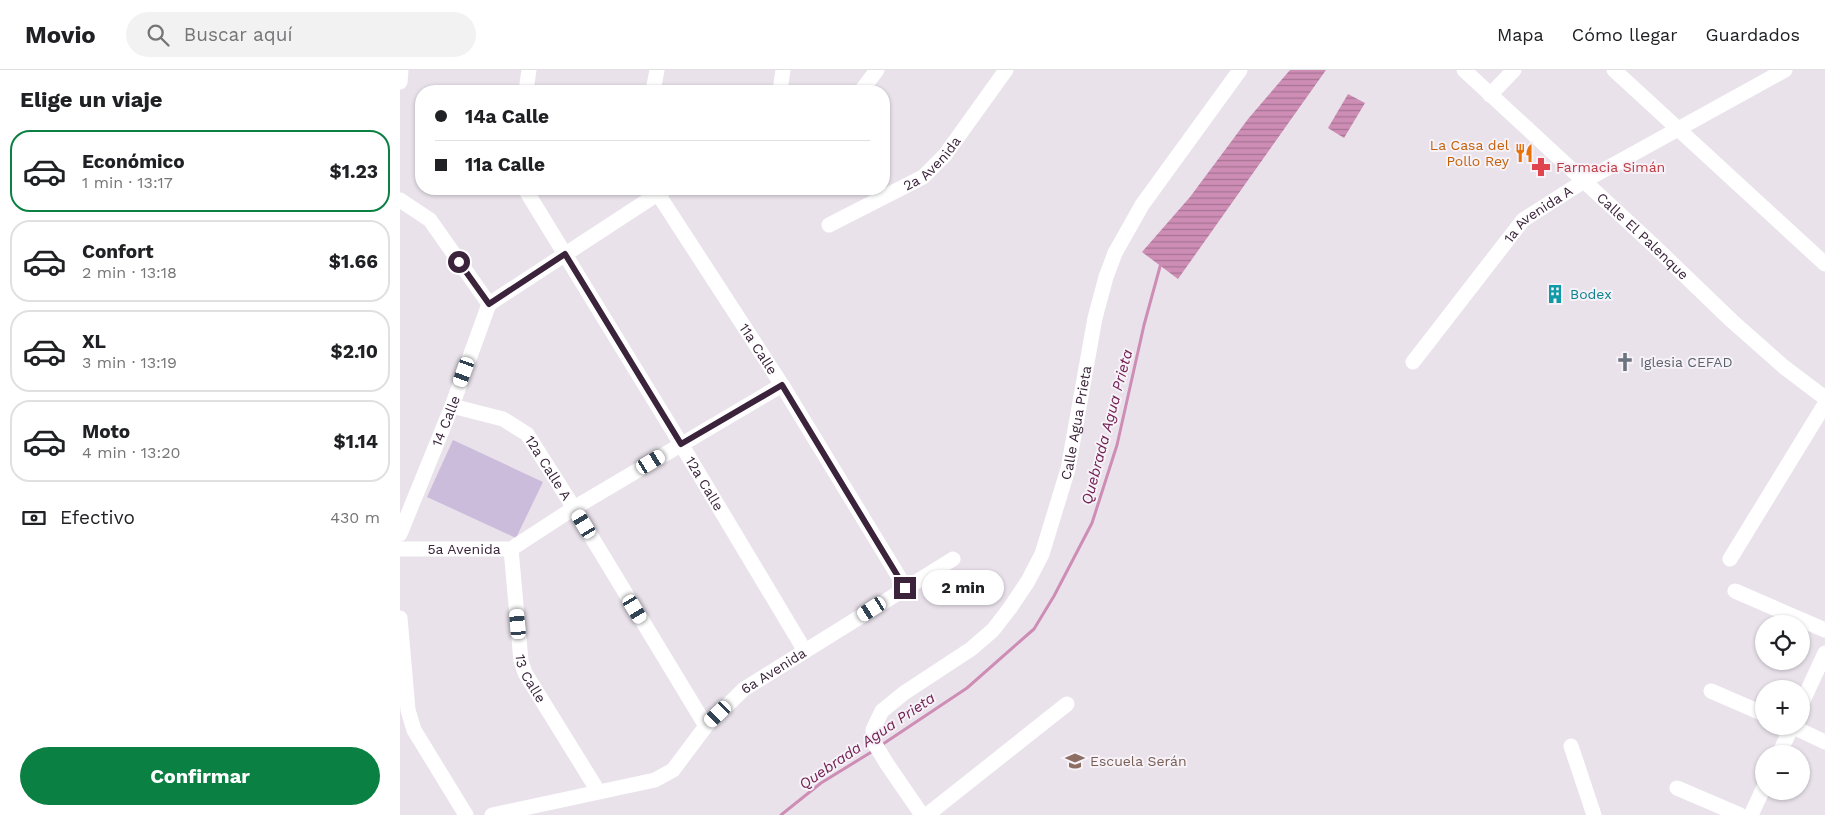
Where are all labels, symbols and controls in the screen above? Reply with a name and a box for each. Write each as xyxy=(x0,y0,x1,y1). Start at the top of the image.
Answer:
search box xyxy=(126,12,476,57)
text: Movio xyxy=(25,21,96,49)
icon: search xyxy=(144,21,172,49)
text: Buscar aquí xyxy=(184,23,293,46)
text: Mapa xyxy=(1497,24,1544,45)
text: Cómo llegar xyxy=(1572,24,1678,45)
text: Guardados xyxy=(1706,24,1800,45)
text: Elige un viaje xyxy=(20,87,163,112)
text: 14a Calle xyxy=(465,105,549,128)
street label: 2a Avenida xyxy=(900,133,964,194)
place label: La Casa del Pollo Rey xyxy=(1430,137,1510,169)
restaurant icon: La Casa del Pollo Rey xyxy=(1513,142,1535,164)
icon: car xyxy=(22,149,67,194)
text: Económico xyxy=(82,150,185,173)
text: 11a Calle xyxy=(465,153,545,176)
pharmacy icon: Farmacia Simán xyxy=(1530,156,1552,178)
place label: Farmacia Simán xyxy=(1556,159,1665,175)
text: $1.23 xyxy=(330,160,378,183)
text: 1 min · 13:17 xyxy=(82,173,173,192)
street label: 1a Avenida A xyxy=(1500,182,1576,246)
street label: Calle El Palenque xyxy=(1594,189,1692,283)
icon: car xyxy=(22,239,67,284)
text: Confort xyxy=(82,240,153,263)
text: $1.66 xyxy=(329,250,378,273)
route start xyxy=(448,251,470,273)
text: 2 min · 13:18 xyxy=(82,263,177,282)
building icon: Bodex xyxy=(1544,283,1566,305)
place label: Bodex xyxy=(1570,286,1612,302)
street label: 11a Calle xyxy=(736,320,781,377)
icon: car xyxy=(22,329,67,374)
text: XL xyxy=(82,330,106,353)
text: $2.10 xyxy=(330,340,378,363)
water label: Quebrada Agua Prieta xyxy=(1078,347,1136,507)
church icon: Iglesia CEFAD xyxy=(1614,351,1636,373)
text: 3 min · 13:19 xyxy=(82,353,177,372)
place label: Iglesia CEFAD xyxy=(1640,354,1733,370)
car xyxy=(451,355,476,389)
street label: Calle Agua Prieta xyxy=(1057,364,1094,482)
street label: 14 Calle xyxy=(429,394,463,449)
icon: car xyxy=(22,419,67,464)
text: Moto xyxy=(82,420,130,443)
text: $1.14 xyxy=(334,430,378,453)
street label: 12a Calle A xyxy=(522,432,575,503)
text: 4 min · 13:20 xyxy=(82,443,180,462)
car xyxy=(634,448,667,476)
street label: 12a Calle xyxy=(682,454,727,513)
icon: cash xyxy=(20,504,48,532)
text: Efectivo xyxy=(60,506,135,529)
car xyxy=(569,507,598,541)
text: 430 m xyxy=(330,508,380,527)
street label: 5a Avenida xyxy=(427,541,501,557)
callout: 2 min xyxy=(922,570,1005,606)
route end xyxy=(894,577,916,599)
text: 2 min xyxy=(941,578,985,597)
car xyxy=(620,592,649,626)
car xyxy=(855,595,888,623)
car xyxy=(509,608,526,640)
map controls xyxy=(1755,615,1810,800)
button: locate xyxy=(1755,615,1810,670)
street label: 6a Avenida xyxy=(738,644,809,697)
street label: 13 Calle xyxy=(512,654,549,705)
button: + xyxy=(1755,680,1810,735)
water label: Quebrada Agua Prieta xyxy=(796,689,938,793)
car xyxy=(702,698,734,730)
button: − xyxy=(1755,745,1810,800)
button: Confirmar xyxy=(20,747,380,805)
school or university icon: Escuela Serán xyxy=(1064,750,1086,772)
place label: Escuela Serán xyxy=(1090,753,1187,769)

